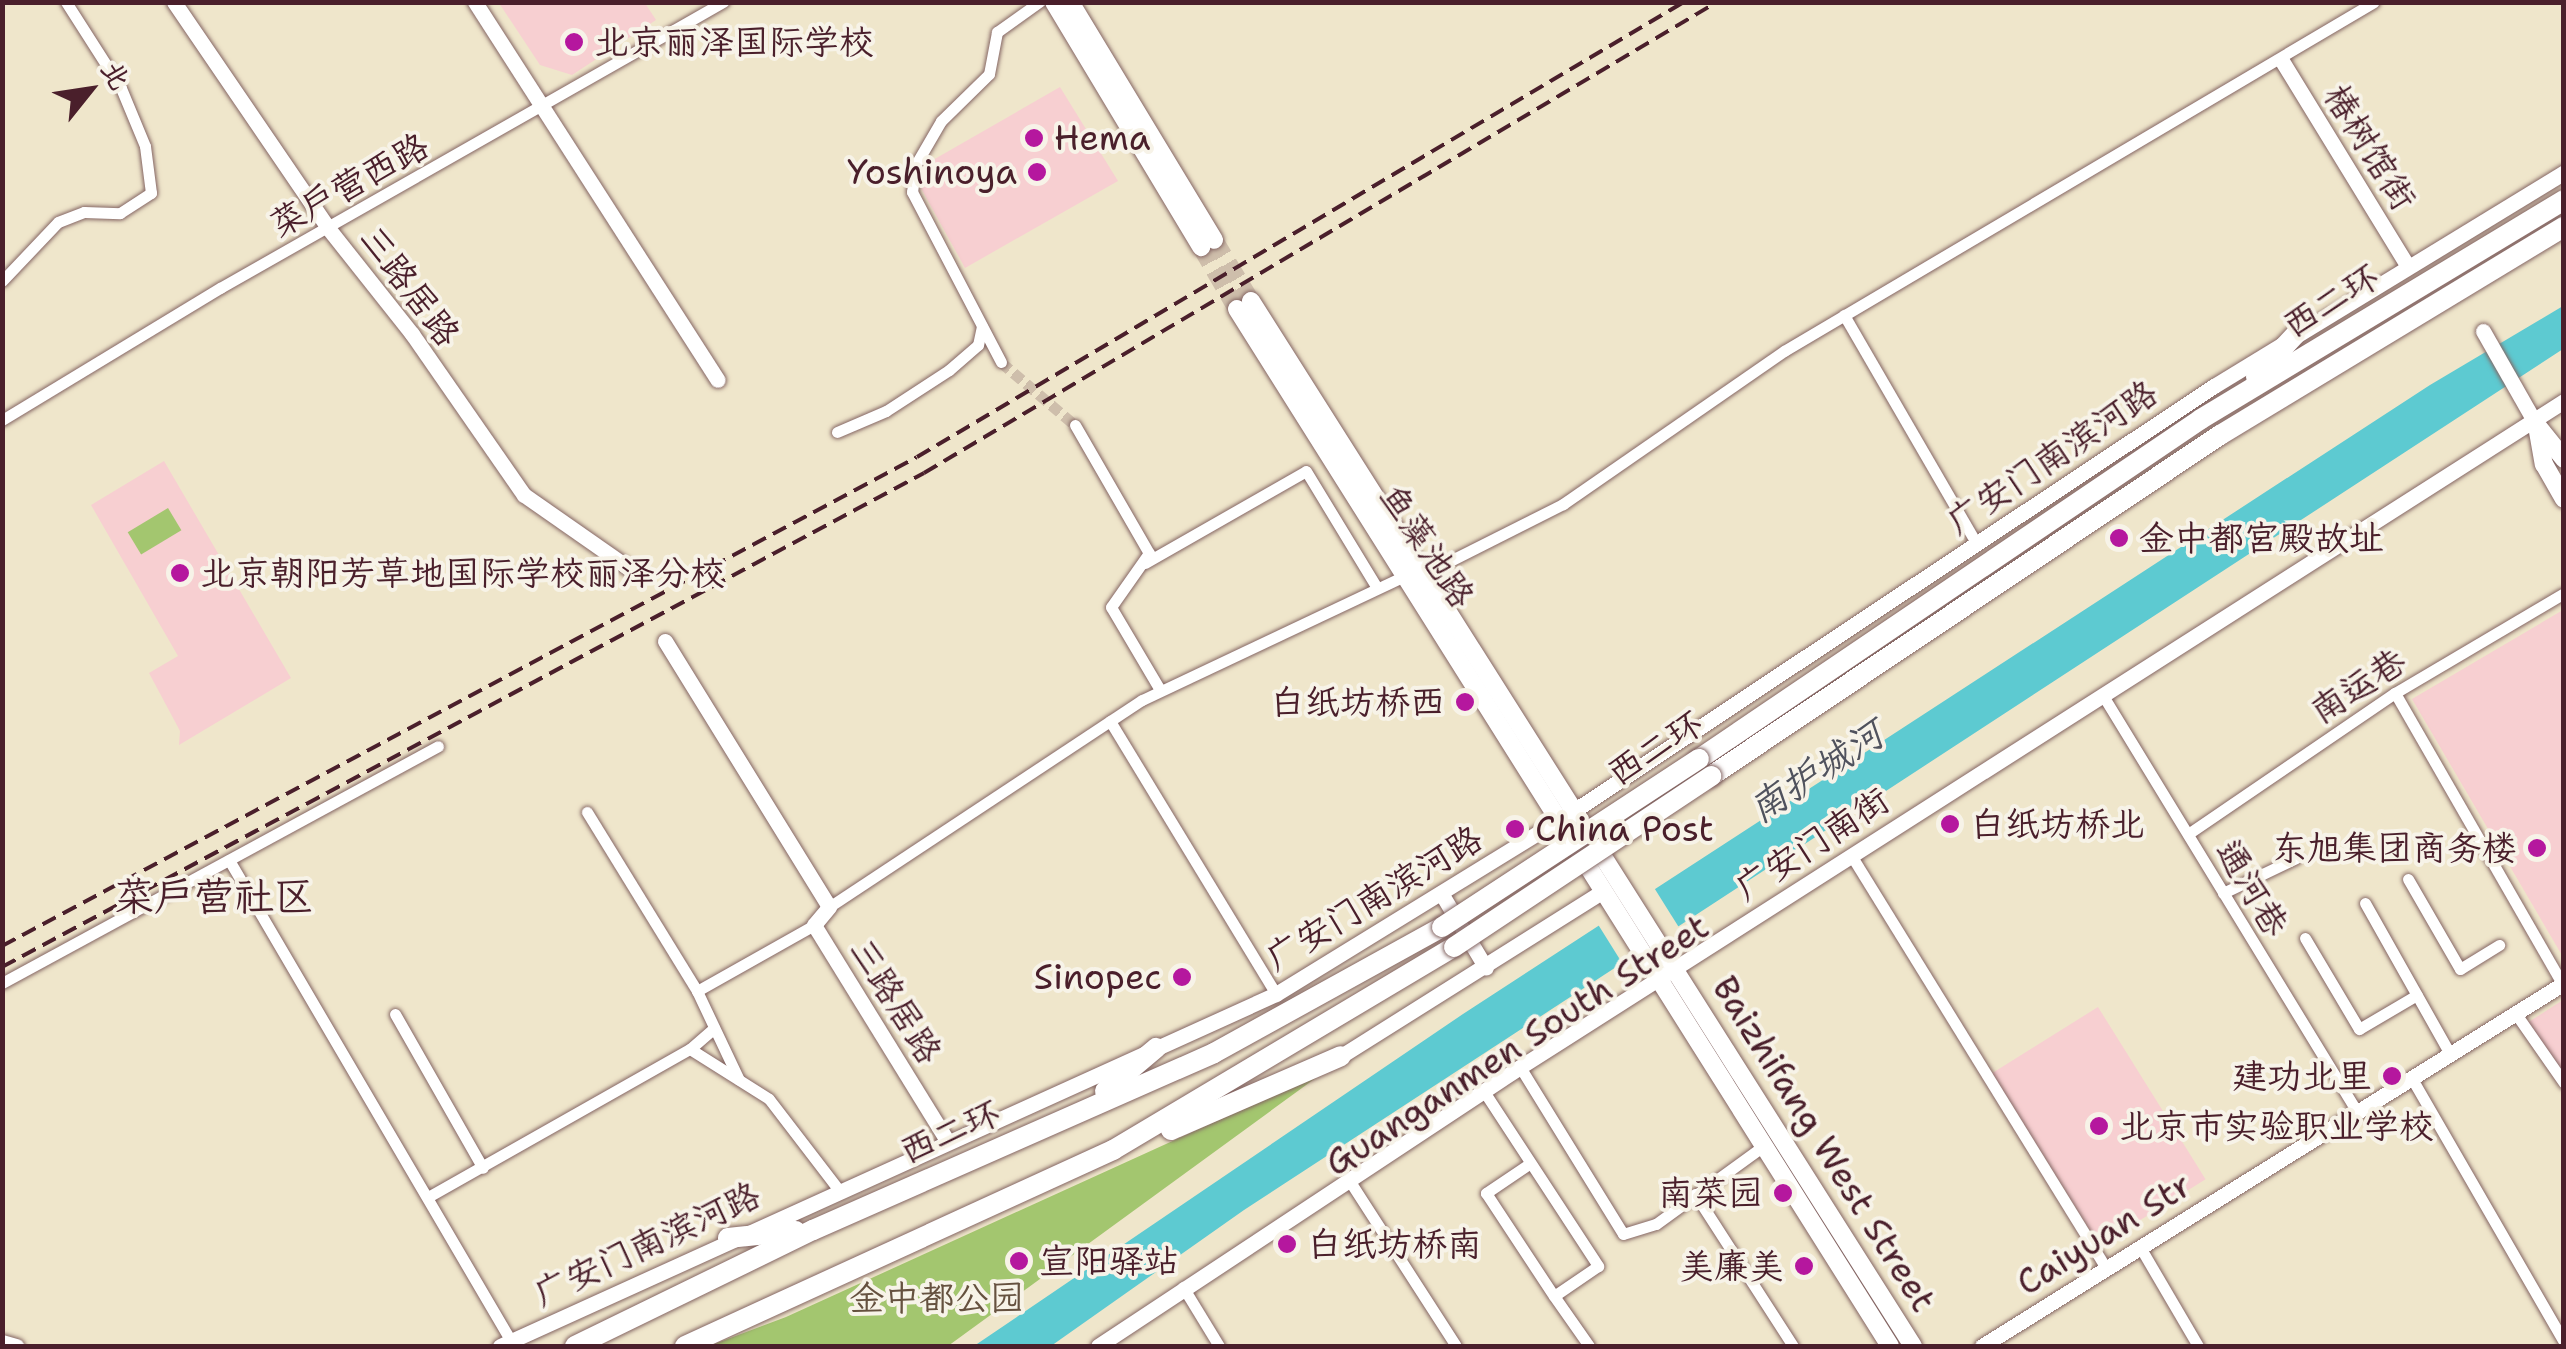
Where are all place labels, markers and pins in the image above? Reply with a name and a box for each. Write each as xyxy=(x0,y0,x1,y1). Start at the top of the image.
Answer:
place label: 北京丽泽国际学校 xyxy=(594,21,874,63)
marker: 北京丽泽国际学校 xyxy=(563,31,585,53)
place label: Hema xyxy=(1054,117,1150,159)
marker: Hema xyxy=(1023,127,1045,149)
place label: Yoshinoya xyxy=(847,151,1017,193)
marker: Yoshinoya xyxy=(1026,161,1048,183)
place label: 金中都宫殿故址 xyxy=(2139,517,2384,559)
marker: 金中都宫殿故址 xyxy=(2108,527,2130,549)
place label: 北京朝阳芳草地国际学校丽泽分校 xyxy=(200,552,725,594)
marker: 北京朝阳芳草地国际学校丽泽分校 xyxy=(169,562,191,584)
place label: 白纸坊桥西 xyxy=(1270,681,1445,723)
marker: 白纸坊桥西 xyxy=(1454,691,1476,713)
place label: 白纸坊桥北 xyxy=(1970,803,2145,845)
place label: China Post xyxy=(1535,808,1714,850)
marker: 白纸坊桥北 xyxy=(1939,813,1961,835)
marker: China Post xyxy=(1504,818,1526,840)
place label: 东旭集团商务楼 xyxy=(2272,827,2517,869)
marker: 东旭集团商务楼 xyxy=(2526,837,2548,859)
place label: Sinopec xyxy=(1034,956,1162,998)
marker: Sinopec xyxy=(1171,966,1193,988)
place label: 建功北里 xyxy=(2232,1055,2372,1097)
marker: 建功北里 xyxy=(2381,1065,2403,1087)
place label: 北京市实验职业学校 xyxy=(2119,1105,2434,1147)
marker: 北京市实验职业学校 xyxy=(2088,1115,2110,1137)
place label: 南菜园 xyxy=(1658,1172,1763,1214)
marker: 南菜园 xyxy=(1772,1182,1794,1204)
place label: 白纸坊桥南 xyxy=(1307,1223,1482,1265)
marker: 白纸坊桥南 xyxy=(1276,1233,1298,1255)
place label: 宣阳驿站 xyxy=(1039,1240,1179,1282)
place label: 美廉美 xyxy=(1679,1245,1784,1287)
marker: 宣阳驿站 xyxy=(1008,1250,1030,1272)
marker: 美廉美 xyxy=(1793,1255,1815,1277)

